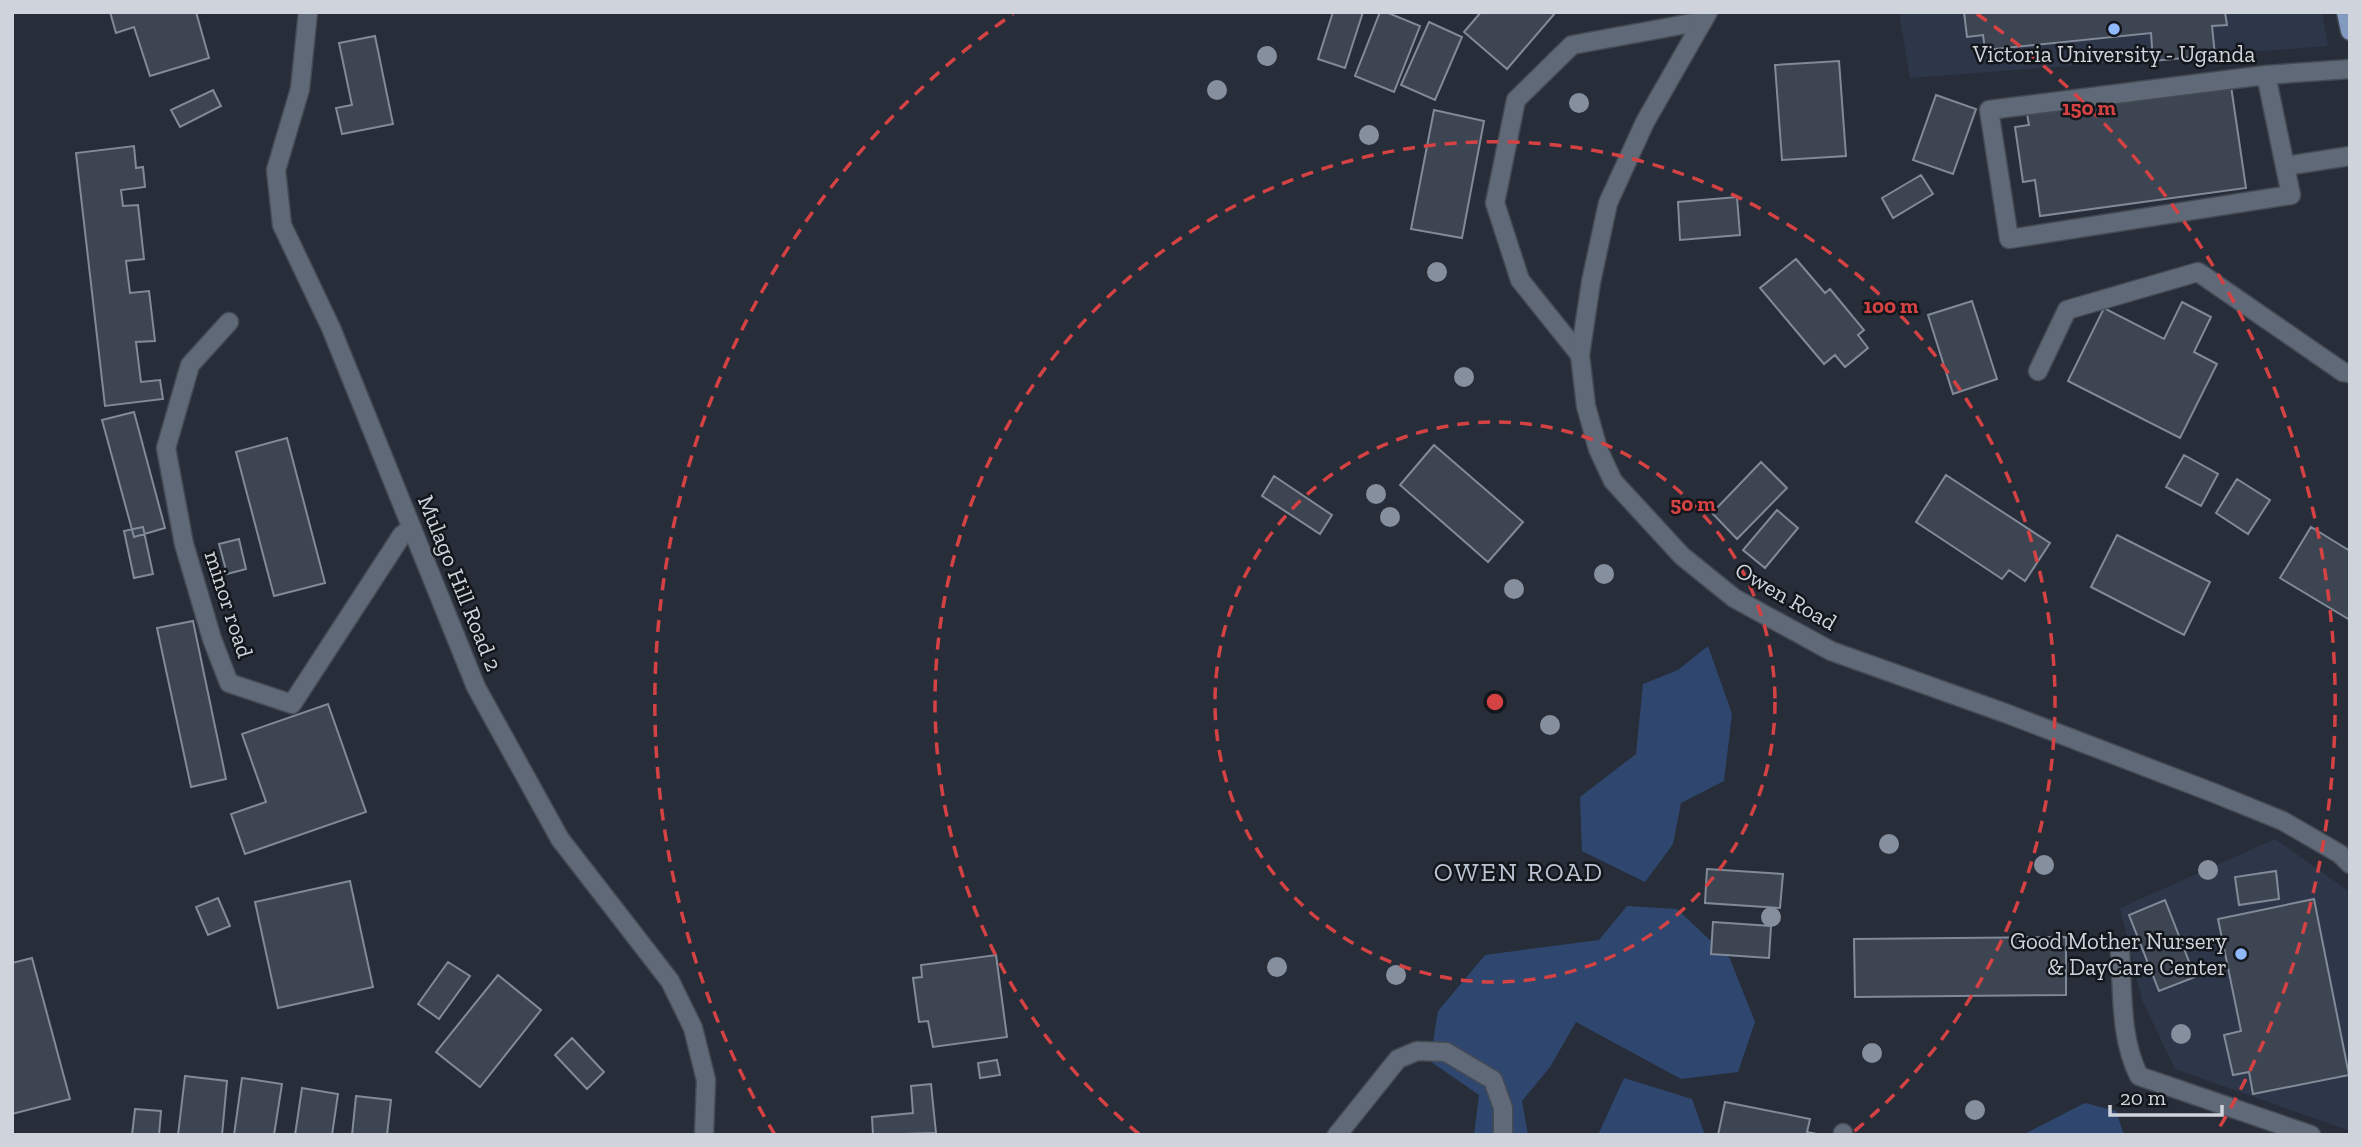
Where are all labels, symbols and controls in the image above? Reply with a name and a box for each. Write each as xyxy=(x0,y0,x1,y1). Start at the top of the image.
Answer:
marker: Victoria University - Uganda xyxy=(2106,21,2122,37)
place label: Victoria University - Uganda xyxy=(1972,40,2255,68)
text: 150 m xyxy=(2062,95,2117,120)
text: 100 m xyxy=(1864,293,1919,318)
street label: Mulago Hill Road 2 xyxy=(412,491,508,675)
text: 50 m xyxy=(1670,491,1716,516)
street label: minor road xyxy=(199,547,260,661)
street label: Owen Road xyxy=(1730,556,1842,637)
centre of rings xyxy=(1483,690,1507,714)
district label: OWEN ROAD xyxy=(1434,856,1604,888)
place label: Good Mother Nursery & DayCare Center xyxy=(2010,927,2227,981)
marker: Good Mother Nursery & DayCare Center xyxy=(2233,946,2249,962)
scale bar xyxy=(2110,1074,2222,1118)
text: 20 m xyxy=(2120,1085,2166,1110)

